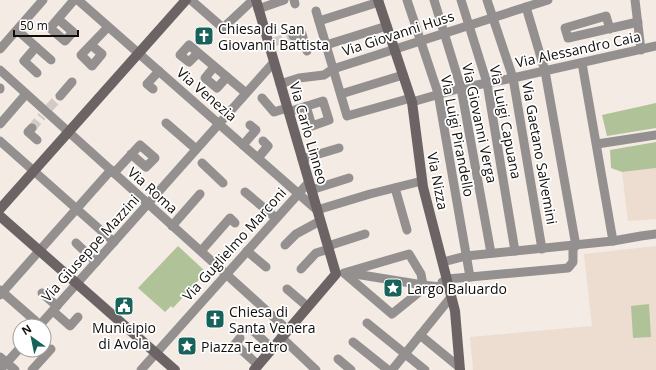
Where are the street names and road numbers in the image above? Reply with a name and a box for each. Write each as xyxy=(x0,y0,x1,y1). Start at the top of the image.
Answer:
street label: Via Giovanni Huss xyxy=(340,6,457,60)
street label: Via Alessandro Caia xyxy=(514,26,642,72)
street label: Via Giovanni Verga xyxy=(458,61,502,185)
street label: Via Venezia xyxy=(173,63,241,125)
street label: Via Luigi Capuana xyxy=(486,64,526,180)
street label: Via Luigi Pirandello xyxy=(437,74,479,198)
street label: Via Carlo Linneo xyxy=(285,80,333,186)
street label: Via Gaetano Salvemini xyxy=(518,80,562,226)
street label: Via Nizza xyxy=(423,151,453,211)
street label: Via Roma xyxy=(124,162,182,218)
street label: Via Guglielmo Marconi xyxy=(178,183,290,305)
street label: Via Giuseppe Mazzini xyxy=(37,190,143,306)

